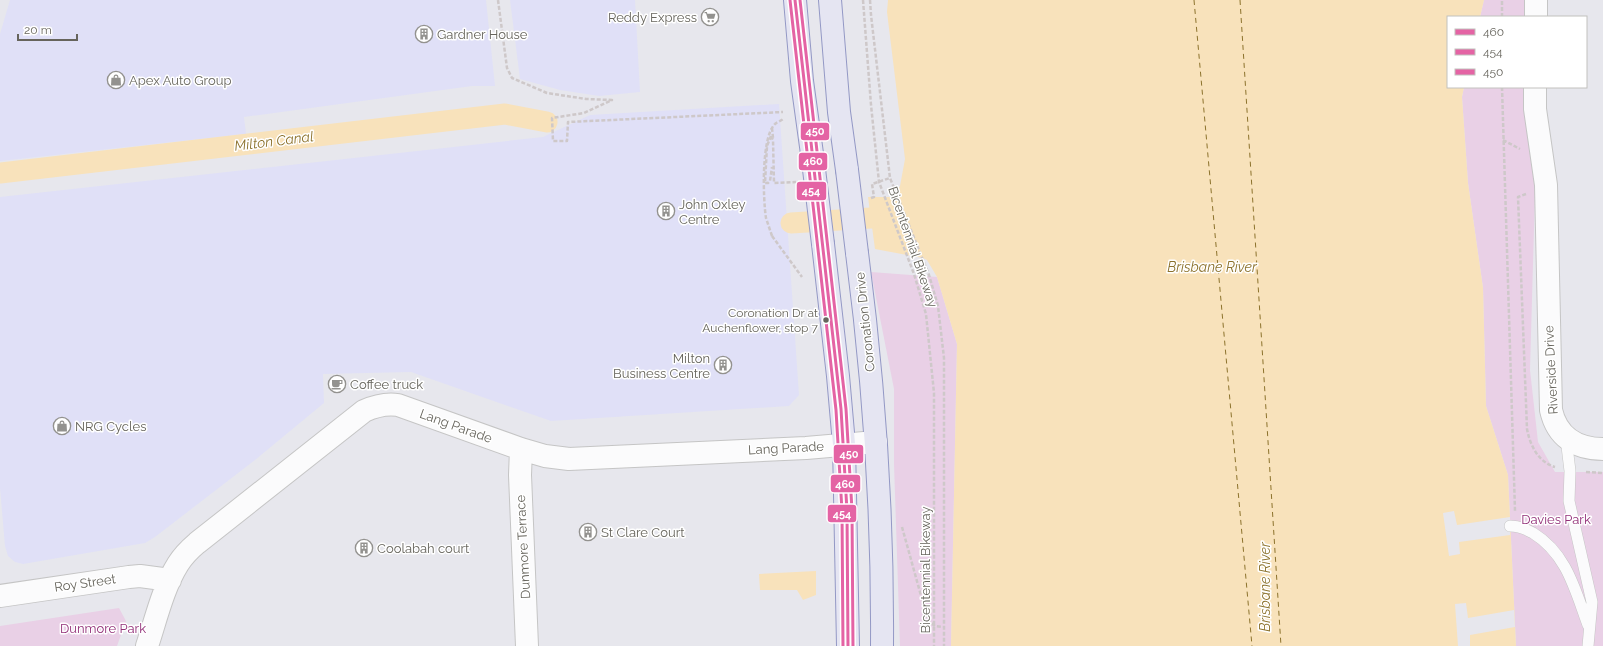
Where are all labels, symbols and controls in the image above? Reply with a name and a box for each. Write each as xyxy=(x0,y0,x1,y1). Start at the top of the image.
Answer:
supermarket icon: Reddy Express xyxy=(700,7,720,27)
place label: Reddy Express xyxy=(608,10,697,25)
scale bar xyxy=(18,16,77,42)
legend xyxy=(1447,16,1587,88)
text: 20 m xyxy=(24,23,52,37)
building icon: Gardner House xyxy=(414,24,434,44)
text: 460 xyxy=(1483,25,1504,39)
place label: Gardner House xyxy=(437,27,528,42)
text: 454 xyxy=(1483,45,1503,59)
text: 450 xyxy=(1483,65,1503,79)
shop icon: Apex Auto Group xyxy=(106,70,126,90)
place label: Apex Auto Group xyxy=(129,73,231,88)
line badge: 450 xyxy=(800,122,830,141)
text: 450 xyxy=(805,125,825,138)
water label: Milton Canal xyxy=(234,128,315,154)
line badge: 460 xyxy=(798,152,828,171)
text: 460 xyxy=(803,155,823,168)
line badge: 454 xyxy=(796,181,827,201)
text: 454 xyxy=(802,185,820,198)
street label: Bicentennial Bikeway xyxy=(885,185,941,309)
place label: John Oxley Centre xyxy=(679,197,746,227)
building icon: John Oxley Centre xyxy=(656,201,676,221)
water label: Brisbane River xyxy=(1167,259,1258,275)
street label: Coronation Drive xyxy=(852,271,878,373)
place label: Coronation Dr at Auchenflower, stop 7 xyxy=(702,306,819,335)
marker: Coronation Dr at Auchenflower, stop 7 xyxy=(821,315,831,325)
street label: Riverside Drive xyxy=(1541,325,1561,415)
place label: Milton Business Centre xyxy=(613,351,710,381)
building icon: Milton Business Centre xyxy=(713,355,733,375)
cafe icon: Coffee truck xyxy=(327,374,347,394)
place label: Coffee truck xyxy=(350,377,423,392)
street label: Lang Parade xyxy=(418,406,495,446)
shop icon: NRG Cycles xyxy=(52,416,72,436)
place label: NRG Cycles xyxy=(75,419,146,434)
street label: Lang Parade xyxy=(748,439,825,457)
line badge: 450 xyxy=(833,444,864,464)
text: 450 xyxy=(839,448,859,461)
line badge: 460 xyxy=(830,474,861,493)
text: 460 xyxy=(835,478,855,491)
street label: Dunmore Terrace xyxy=(513,494,533,599)
line badge: 454 xyxy=(827,504,857,523)
street label: Bicentennial Bikeway xyxy=(918,507,933,633)
text: 454 xyxy=(833,508,851,521)
park label: Davies Park xyxy=(1521,512,1591,527)
building icon: St Clare Court xyxy=(578,522,598,542)
place label: St Clare Court xyxy=(601,525,685,540)
building icon: Coolabah court xyxy=(354,538,374,558)
place label: Coolabah court xyxy=(377,541,470,556)
water label: Brisbane River xyxy=(1257,541,1273,632)
street label: Roy Street xyxy=(53,571,117,595)
park label: Dunmore Park xyxy=(60,621,146,636)

